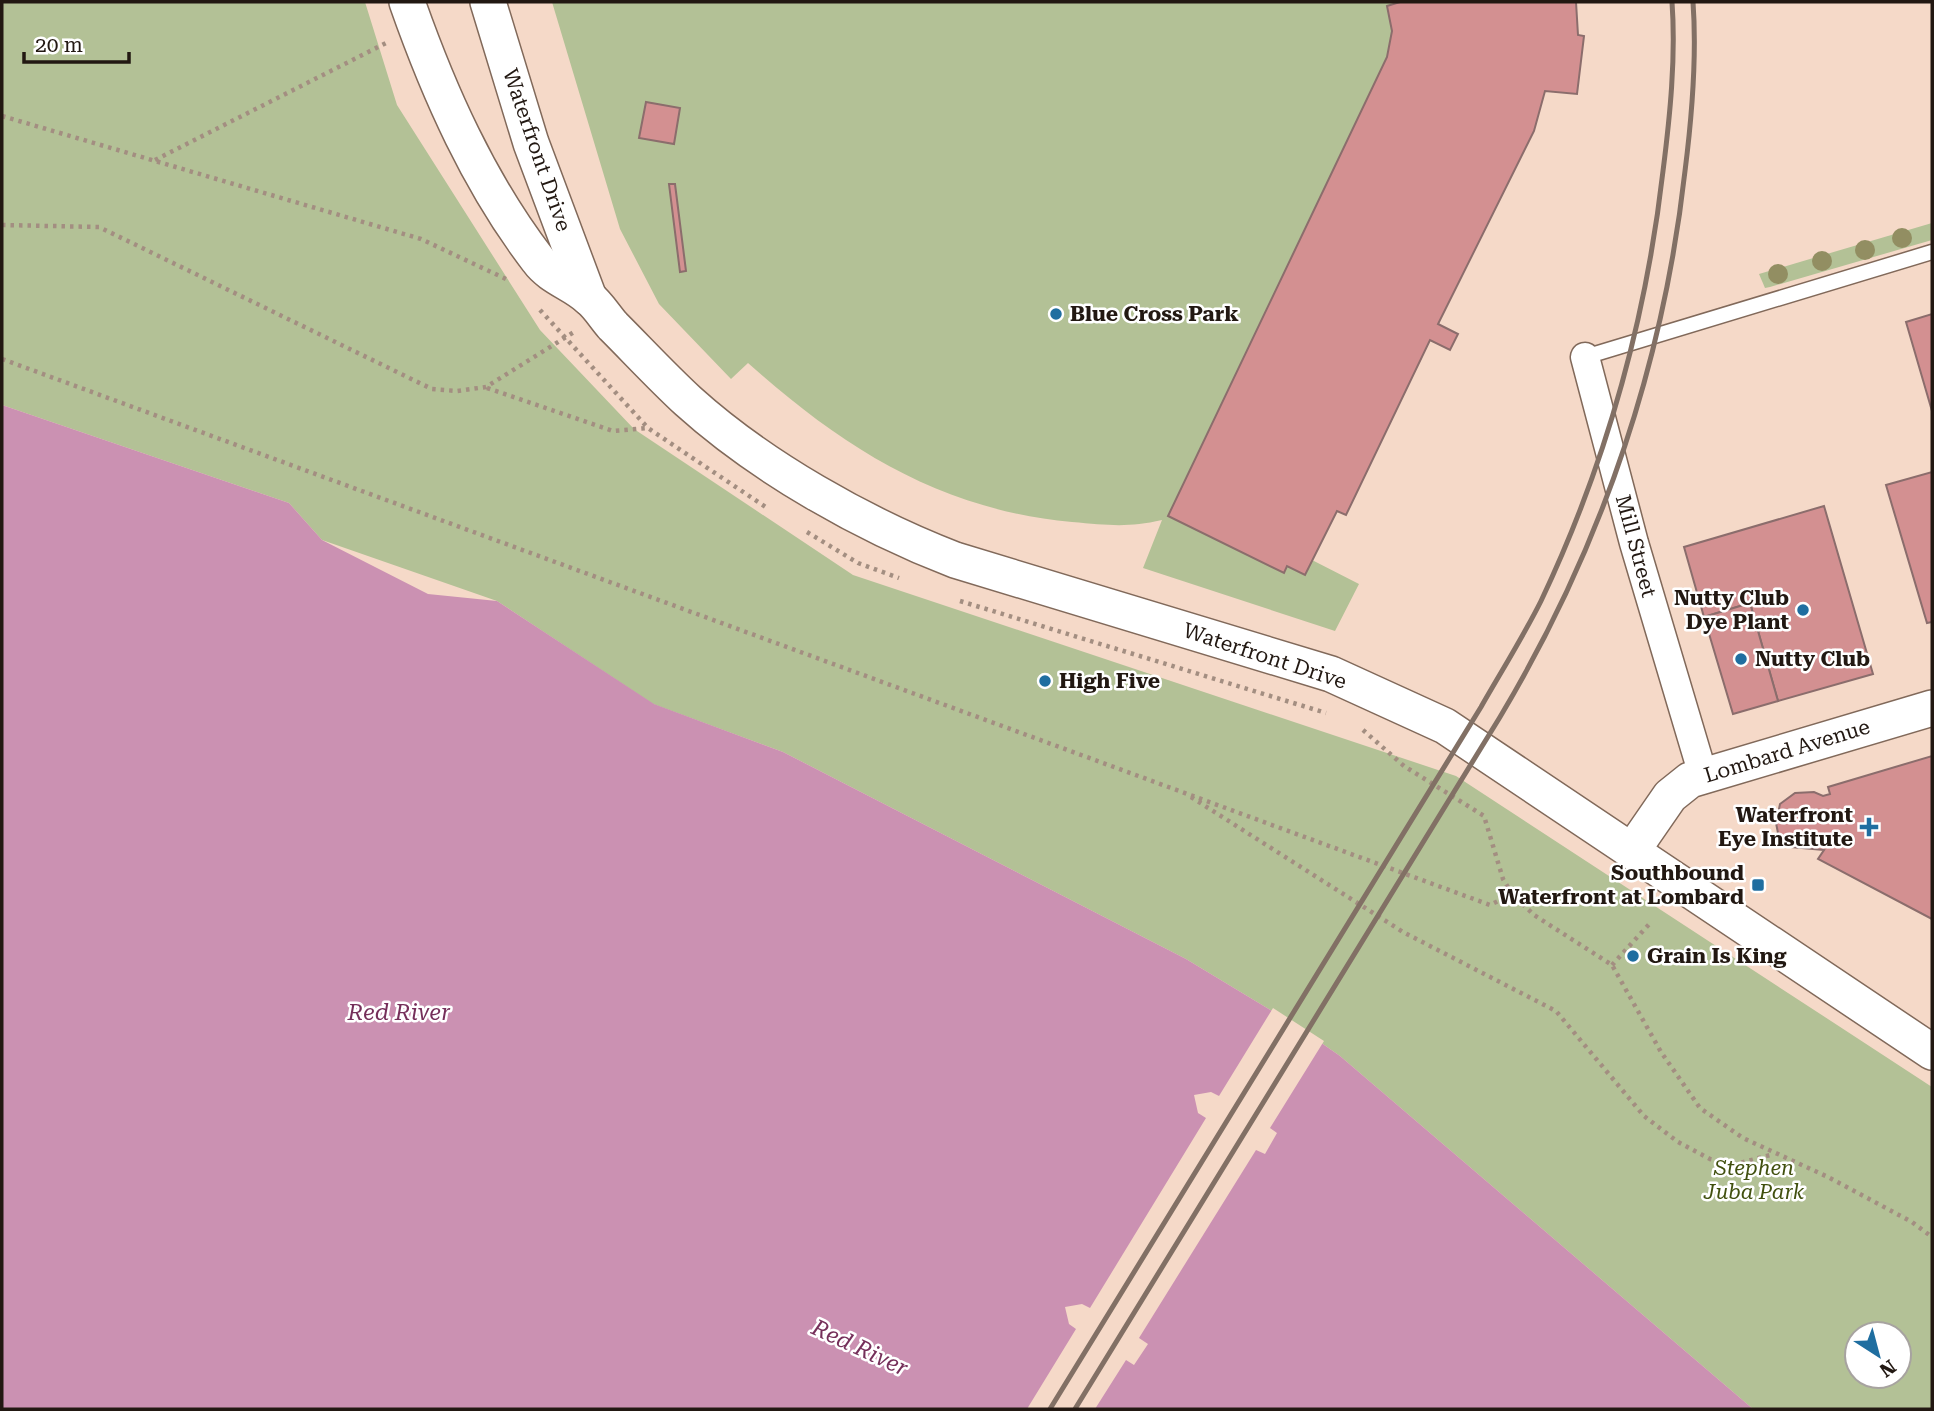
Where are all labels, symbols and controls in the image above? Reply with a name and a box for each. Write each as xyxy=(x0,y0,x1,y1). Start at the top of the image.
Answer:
scale bar xyxy=(24,21,130,65)
text: 20 m xyxy=(35,33,83,57)
street label: Waterfront Drive xyxy=(498,66,576,234)
place label: Blue Cross Park xyxy=(1070,302,1239,326)
marker: Blue Cross Park xyxy=(1048,306,1064,322)
street label: Mill Street xyxy=(1611,492,1661,600)
place label: Nutty Club Dye Plant xyxy=(1674,586,1789,634)
marker: Nutty Club Dye Plant xyxy=(1795,602,1811,618)
street label: Waterfront Drive xyxy=(1180,618,1350,694)
place label: Nutty Club xyxy=(1755,647,1870,671)
marker: Nutty Club xyxy=(1733,651,1749,667)
place label: High Five xyxy=(1059,669,1160,693)
marker: High Five xyxy=(1037,673,1053,689)
street label: Lombard Avenue xyxy=(1701,714,1873,788)
place label: Waterfront Eye Institute xyxy=(1718,803,1853,851)
marker: Waterfront Eye Institute xyxy=(1859,817,1879,837)
place label: Southbound Waterfront at Lombard xyxy=(1498,861,1744,909)
marker: Southbound Waterfront at Lombard xyxy=(1750,877,1766,893)
place label: Grain Is King xyxy=(1647,944,1787,968)
marker: Grain Is King xyxy=(1625,948,1641,964)
water label: Red River xyxy=(346,999,451,1026)
park label: Stephen Juba Park xyxy=(1703,1156,1805,1204)
water label: Red River xyxy=(807,1314,913,1382)
north arrow xyxy=(1843,1320,1913,1390)
text: N xyxy=(1875,1355,1900,1382)

